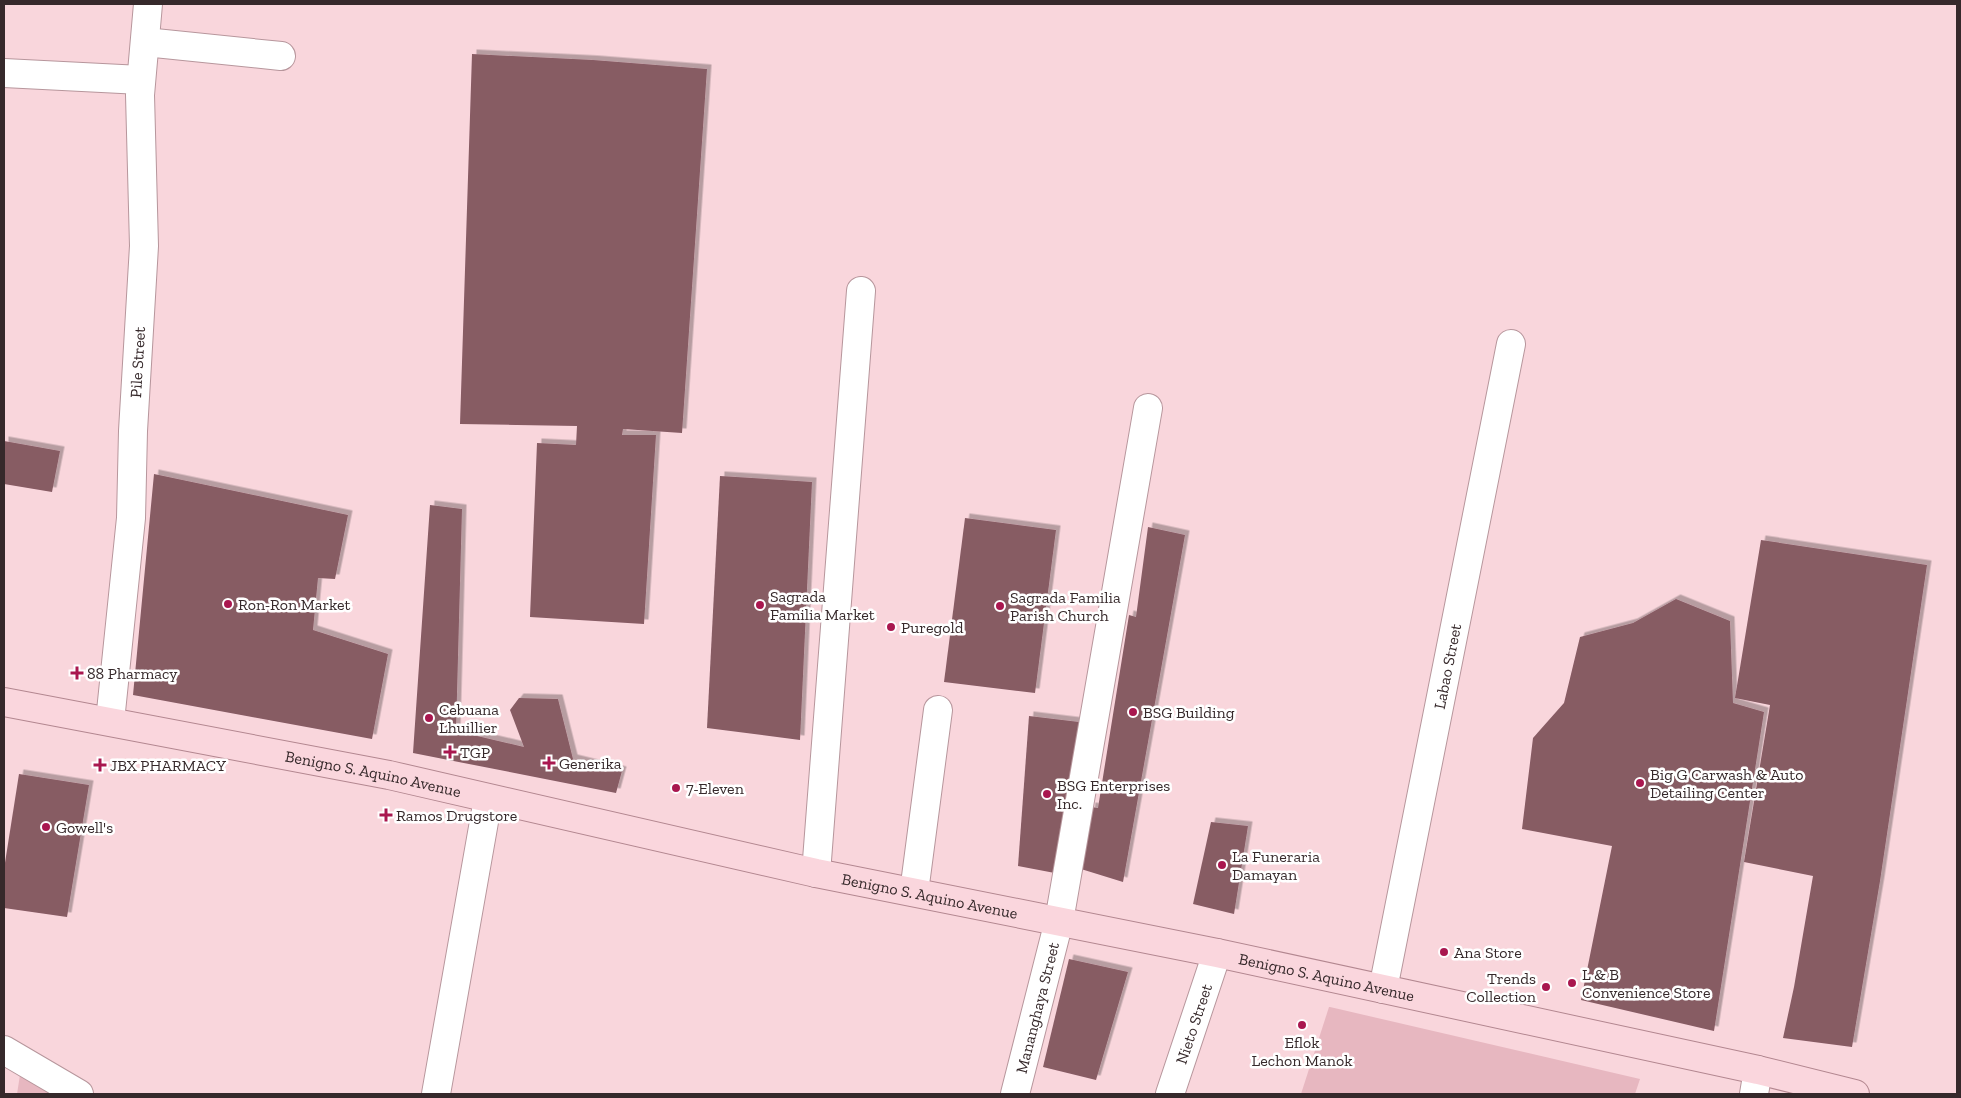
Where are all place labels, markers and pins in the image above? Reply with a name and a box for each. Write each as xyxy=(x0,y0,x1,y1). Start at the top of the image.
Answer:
place label: Sagrada Familia Market xyxy=(770,587,875,624)
place label: Sagrada Familia Parish Church xyxy=(1010,588,1121,625)
place label: Ron-Ron Market xyxy=(238,595,351,614)
marker: Ron-Ron Market xyxy=(222,598,234,610)
marker: Sagrada Familia Market xyxy=(754,599,766,611)
marker: Sagrada Familia Parish Church xyxy=(994,600,1006,612)
place label: Puregold xyxy=(901,618,964,637)
marker: Puregold xyxy=(885,621,897,633)
place label: 88 Pharmacy xyxy=(87,664,178,683)
marker: 88 Pharmacy xyxy=(71,667,83,679)
place label: Cebuana Lhuillier xyxy=(439,700,499,737)
place label: BSG Building xyxy=(1143,703,1235,722)
marker: BSG Building xyxy=(1127,706,1139,718)
marker: Cebuana Lhuillier xyxy=(423,712,435,724)
place label: TGP xyxy=(460,743,490,762)
marker: TGP xyxy=(444,746,456,758)
place label: Generika xyxy=(559,754,622,773)
place label: JBX PHARMACY xyxy=(110,756,226,775)
marker: Generika xyxy=(543,757,555,769)
marker: JBX PHARMACY xyxy=(94,759,106,771)
place label: Big G Carwash & Auto Detailing Center xyxy=(1650,765,1804,802)
place label: BSG Enterprises Inc. xyxy=(1057,776,1170,813)
marker: Big G Carwash & Auto Detailing Center xyxy=(1634,777,1646,789)
place label: 7-Eleven xyxy=(686,779,745,798)
marker: 7-Eleven xyxy=(670,782,682,794)
marker: BSG Enterprises Inc. xyxy=(1041,788,1053,800)
place label: Ramos Drugstore xyxy=(396,806,517,825)
marker: Ramos Drugstore xyxy=(380,809,392,821)
place label: Gowell's xyxy=(56,818,113,837)
marker: Gowell's xyxy=(40,821,52,833)
place label: La Funeraria Damayan xyxy=(1232,847,1320,884)
marker: La Funeraria Damayan xyxy=(1216,859,1228,871)
place label: Ana Store xyxy=(1454,943,1522,962)
marker: Ana Store xyxy=(1438,946,1450,958)
place label: L & B Convenience Store xyxy=(1582,965,1711,1002)
place label: Trends Collection xyxy=(1466,969,1537,1006)
marker: L & B Convenience Store xyxy=(1566,977,1578,989)
marker: Trends Collection xyxy=(1540,981,1552,993)
marker: Eflok Lechon Manok xyxy=(1296,1019,1308,1031)
place label: Eflok Lechon Manok xyxy=(1252,1033,1353,1070)

